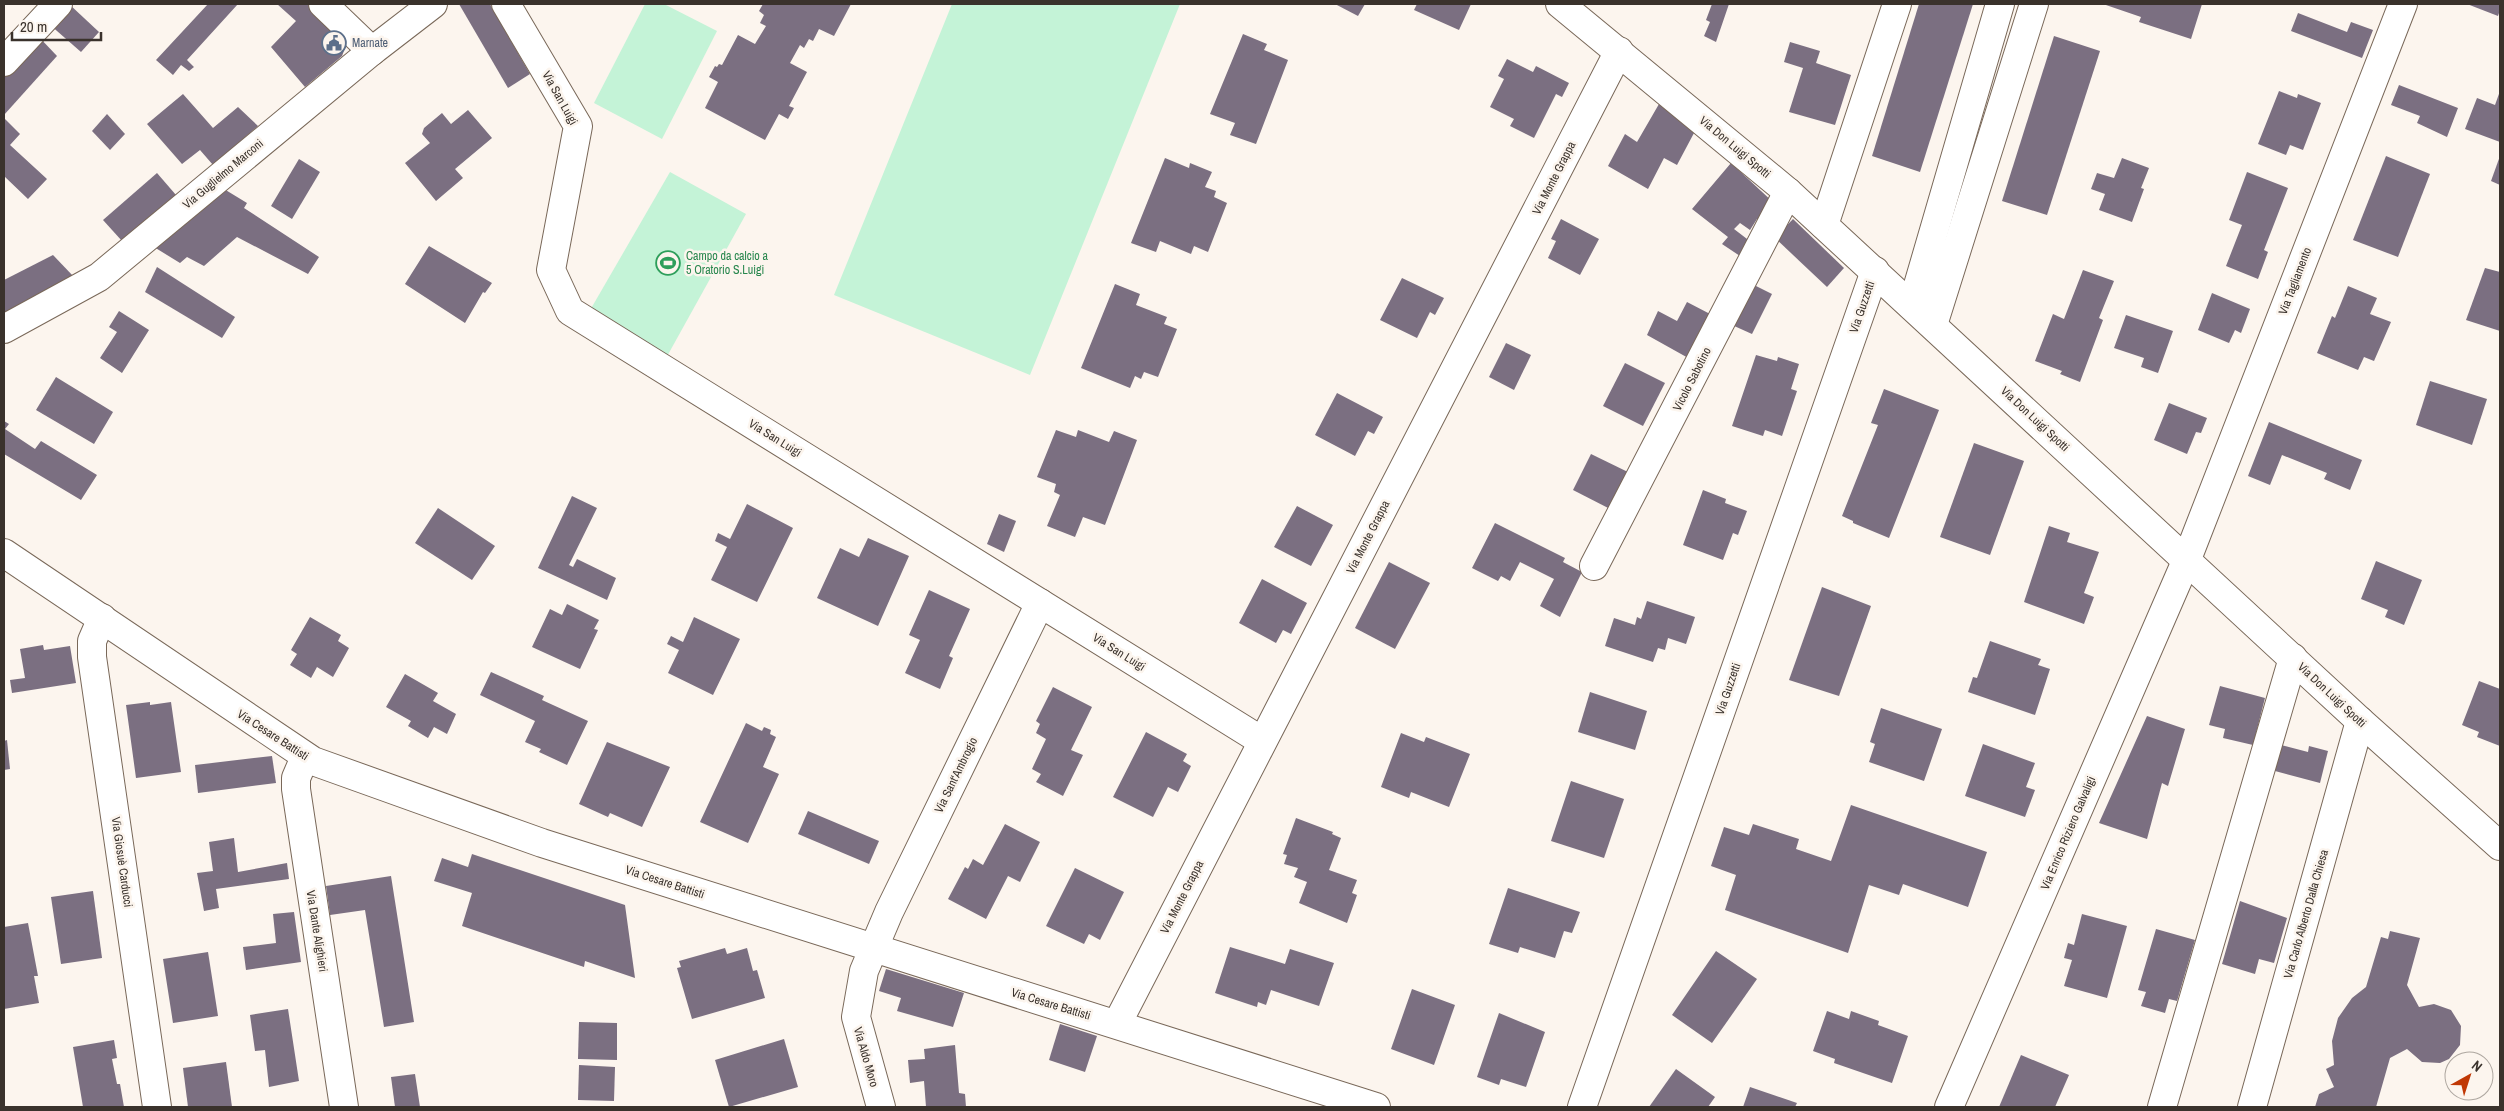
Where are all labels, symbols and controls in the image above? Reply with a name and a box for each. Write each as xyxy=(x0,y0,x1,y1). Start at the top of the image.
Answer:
scale bar xyxy=(12,10,101,42)
text: 20 m xyxy=(20,16,47,37)
public building icon: Marnate xyxy=(321,30,347,56)
place label: Marnate xyxy=(352,35,388,51)
street label: Via San Luigi xyxy=(539,68,581,128)
street label: Via Don Luigi Spotti xyxy=(1696,112,1774,182)
street label: Via Guglielmo Marconi xyxy=(179,136,267,212)
street label: Via Monte Grappa xyxy=(1529,138,1580,217)
street label: Via Tagliamento xyxy=(2275,245,2315,317)
place label: Campo da calcio a 5 Oratorio S.Luigi xyxy=(686,248,769,278)
sports icon: Campo da calcio a 5 Oratorio S.Luigi xyxy=(655,250,681,276)
street label: Via Guzzetti xyxy=(1846,279,1878,335)
street label: Vicolo Sabotino xyxy=(1669,344,1715,414)
street label: Via Don Luigi Spotti xyxy=(1997,383,2073,455)
street label: Via San Luigi xyxy=(746,415,804,461)
street label: Via Monte Grappa xyxy=(1343,497,1394,576)
street label: Via San Luigi xyxy=(1090,629,1148,675)
street label: Via Don Luigi Spotti xyxy=(2294,659,2370,731)
street label: Via Guzzetti xyxy=(1712,661,1744,717)
street label: Via Cesare Battisti xyxy=(234,706,312,764)
street label: Via Sant'Ambrogio xyxy=(931,735,981,815)
street label: Via Enrico Riziero Galvaligi xyxy=(2037,774,2099,892)
street label: Via Giosuè Carducci xyxy=(108,816,136,908)
street label: Via Carlo Alberto Dalla Chiesa xyxy=(2280,847,2332,980)
street label: Via Monte Grappa xyxy=(1157,857,1208,936)
street label: Via Cesare Battisti xyxy=(623,862,707,902)
street label: Via Dante Alighieri xyxy=(303,889,331,973)
street label: Via Cesare Battisti xyxy=(1009,984,1093,1024)
street label: Via Aldo Moro xyxy=(850,1025,882,1089)
north arrow xyxy=(2444,1051,2494,1101)
text: N xyxy=(2468,1056,2486,1076)

